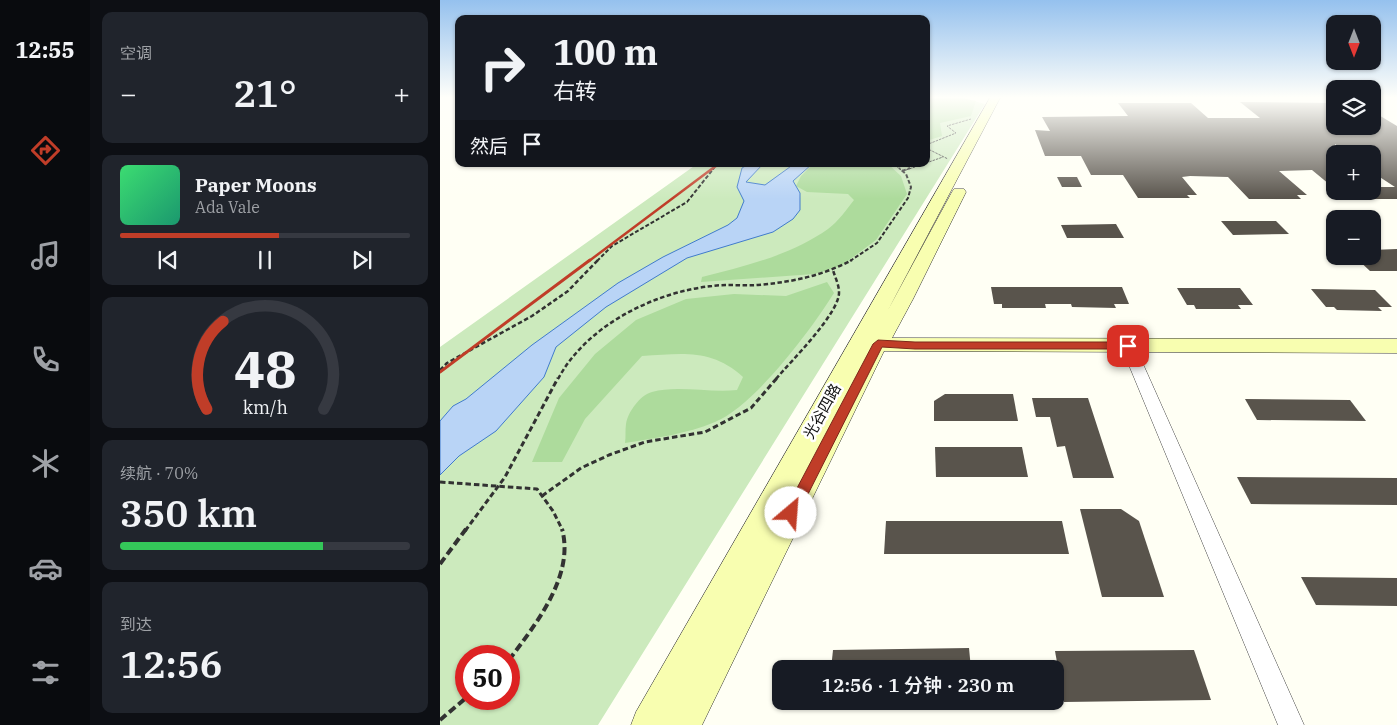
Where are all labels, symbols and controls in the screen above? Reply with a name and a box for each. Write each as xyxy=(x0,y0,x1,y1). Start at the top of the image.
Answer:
north arrow xyxy=(1326,15,1381,70)
map controls xyxy=(1326,15,1381,265)
text: 100 m xyxy=(553,29,658,75)
text: 12:55 xyxy=(15,35,75,64)
icon: right xyxy=(470,35,535,100)
text: 空调 xyxy=(120,43,152,63)
text: 21° xyxy=(233,68,297,117)
text: − xyxy=(120,75,137,112)
text: + xyxy=(393,75,410,112)
text: 右转 xyxy=(553,76,597,105)
button: layers xyxy=(1326,80,1381,135)
icon: arrive xyxy=(518,130,546,158)
icon: directions xyxy=(28,133,63,168)
text: 然后 xyxy=(470,134,508,158)
button: + xyxy=(1326,145,1381,200)
text: Paper Moons xyxy=(195,173,317,197)
text: Ada Vale xyxy=(195,197,260,217)
button: − xyxy=(1326,210,1381,265)
icon: music xyxy=(28,238,63,273)
icon: previous xyxy=(154,246,182,274)
icon: pause xyxy=(251,246,279,274)
icon: next xyxy=(348,246,376,274)
pin xyxy=(1107,325,1149,367)
icon: arrive xyxy=(1114,332,1142,360)
text: 48 xyxy=(234,335,296,402)
icon: phone xyxy=(28,342,63,377)
street label: 光谷四路 xyxy=(799,380,845,442)
text: km/h xyxy=(242,396,288,419)
icon: climate xyxy=(28,446,63,481)
text: 续航 · 70% xyxy=(120,463,198,483)
position arrow xyxy=(764,486,816,538)
text: 350 km xyxy=(120,488,257,537)
icon: car xyxy=(28,551,63,586)
text: 到达 xyxy=(120,614,152,634)
text: 12:56 xyxy=(120,639,223,688)
speed limit sign: 50 xyxy=(455,645,520,710)
icon: filters xyxy=(28,655,63,690)
text: 12:56 · 1 分钟 · 230 m xyxy=(822,673,1014,697)

